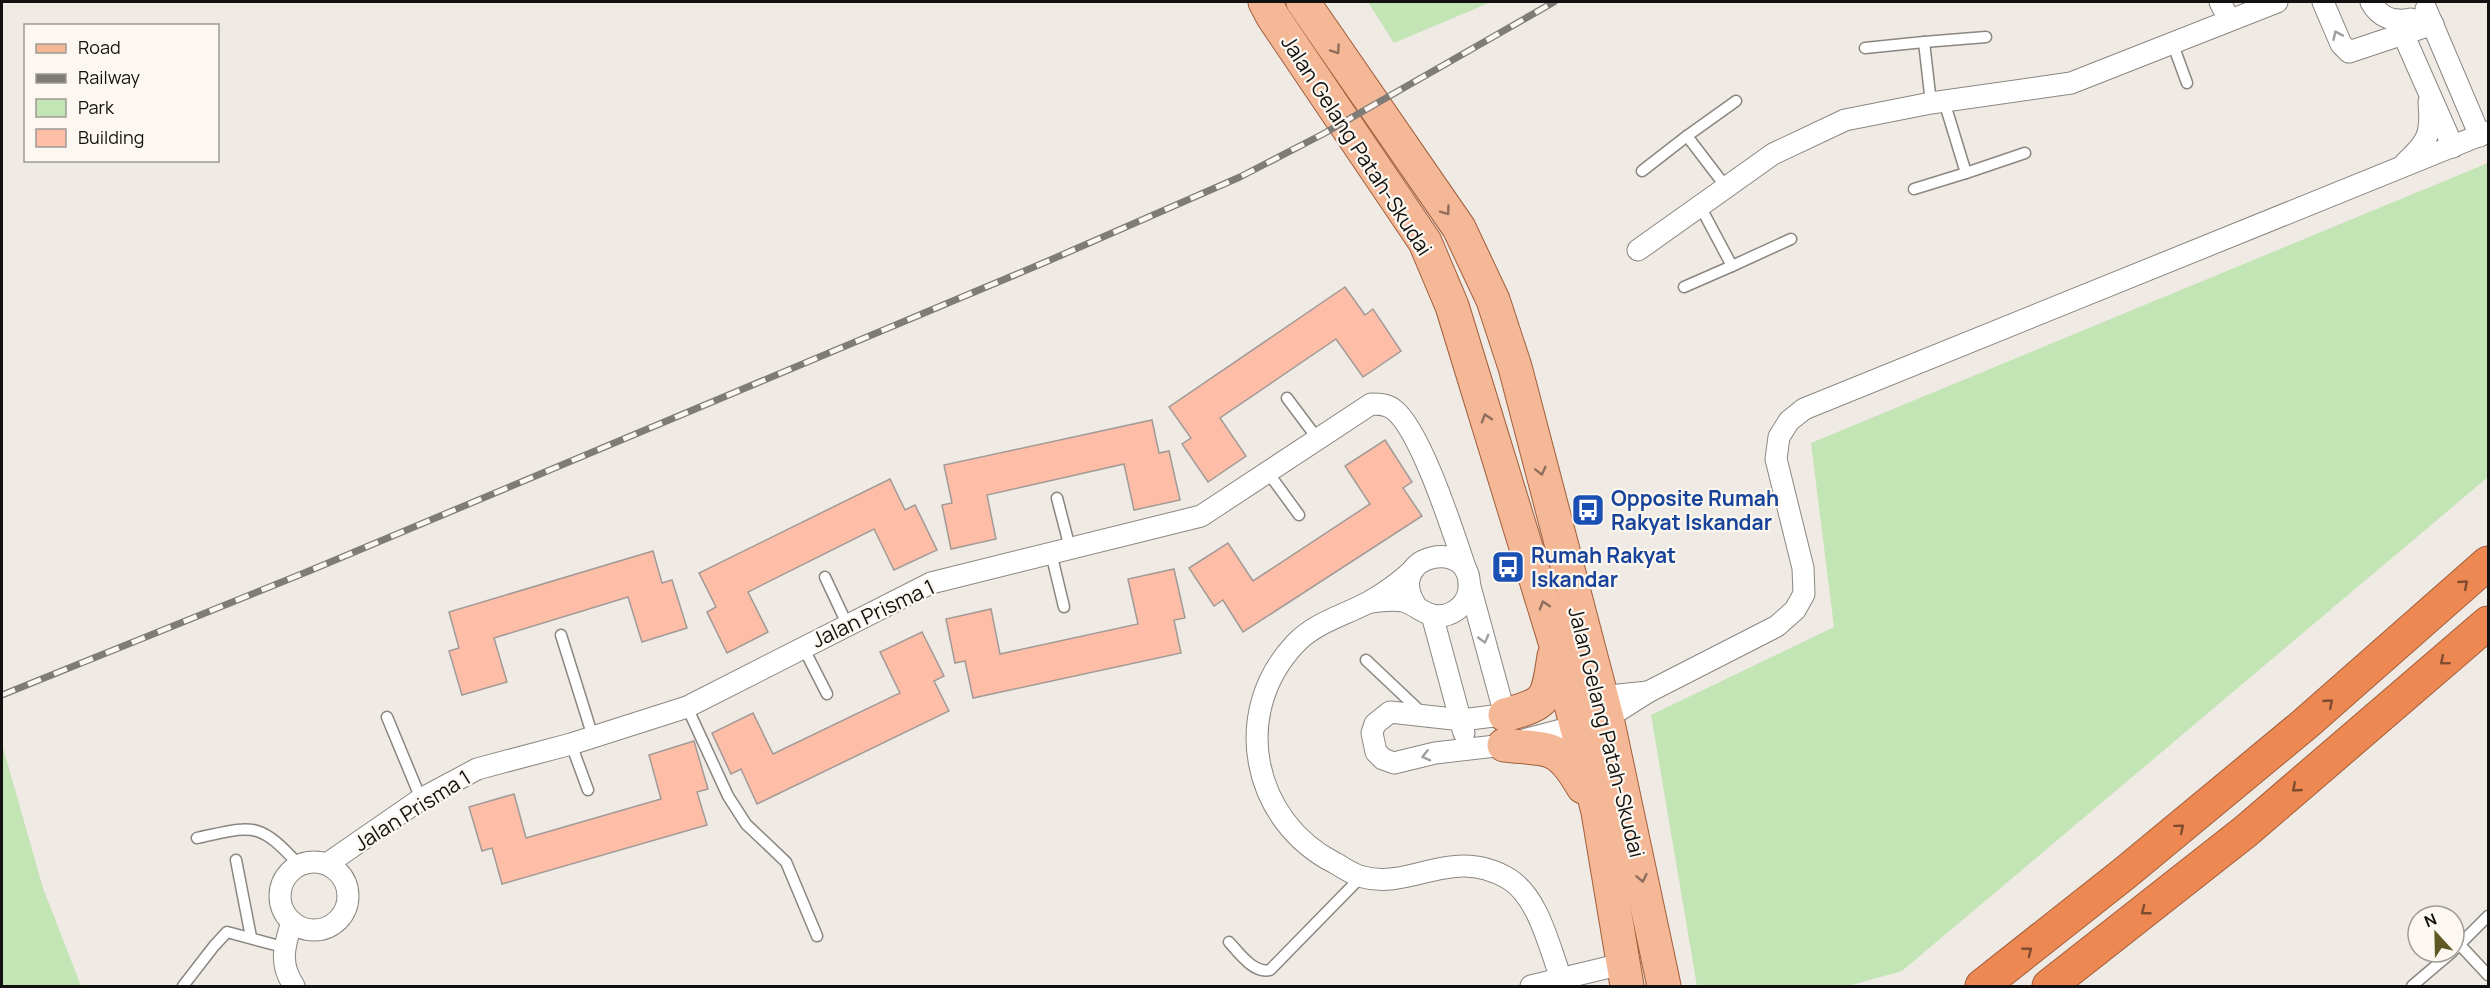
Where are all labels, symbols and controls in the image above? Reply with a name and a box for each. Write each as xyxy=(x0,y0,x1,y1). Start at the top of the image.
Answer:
legend xyxy=(24,24,219,162)
street label: Jalan Gelang Patah-Skudai xyxy=(1275,29,1439,261)
one-way arrow xyxy=(2333,31,2345,42)
text: Road xyxy=(78,35,121,59)
one-way arrow xyxy=(1328,44,1340,54)
text: Railway xyxy=(78,65,140,89)
text: Park xyxy=(78,95,115,119)
text: Building xyxy=(78,125,144,149)
one-way arrow xyxy=(1439,204,1450,215)
one-way arrow xyxy=(1481,413,1493,424)
one-way arrow xyxy=(1534,465,1546,476)
place label: Opposite Rumah Rakyat Iskandar xyxy=(1611,484,1779,536)
bus stop icon: Opposite Rumah Rakyat Iskandar xyxy=(1570,492,1606,528)
place label: Rumah Rakyat Iskandar xyxy=(1531,541,1676,593)
bus stop icon: Rumah Rakyat Iskandar xyxy=(1490,549,1526,585)
street label: Jalan Prisma 1 xyxy=(807,572,939,654)
one-way arrow xyxy=(2457,580,2468,591)
one-way arrow xyxy=(1539,600,1551,611)
street label: Jalan Gelang Patah-Skudai xyxy=(1562,604,1652,860)
one-way arrow xyxy=(1477,634,1490,644)
one-way arrow xyxy=(2440,654,2451,665)
one-way arrow xyxy=(2322,699,2333,710)
one-way arrow xyxy=(1421,748,1431,761)
street label: Jalan Prisma 1 xyxy=(348,763,476,857)
one-way arrow xyxy=(2292,781,2303,792)
one-way arrow xyxy=(2173,824,2184,835)
one-way arrow xyxy=(1634,872,1647,882)
one-way arrow xyxy=(2140,904,2151,915)
north arrow xyxy=(2406,904,2466,964)
text: N xyxy=(2421,908,2440,932)
one-way arrow xyxy=(2021,947,2032,958)

